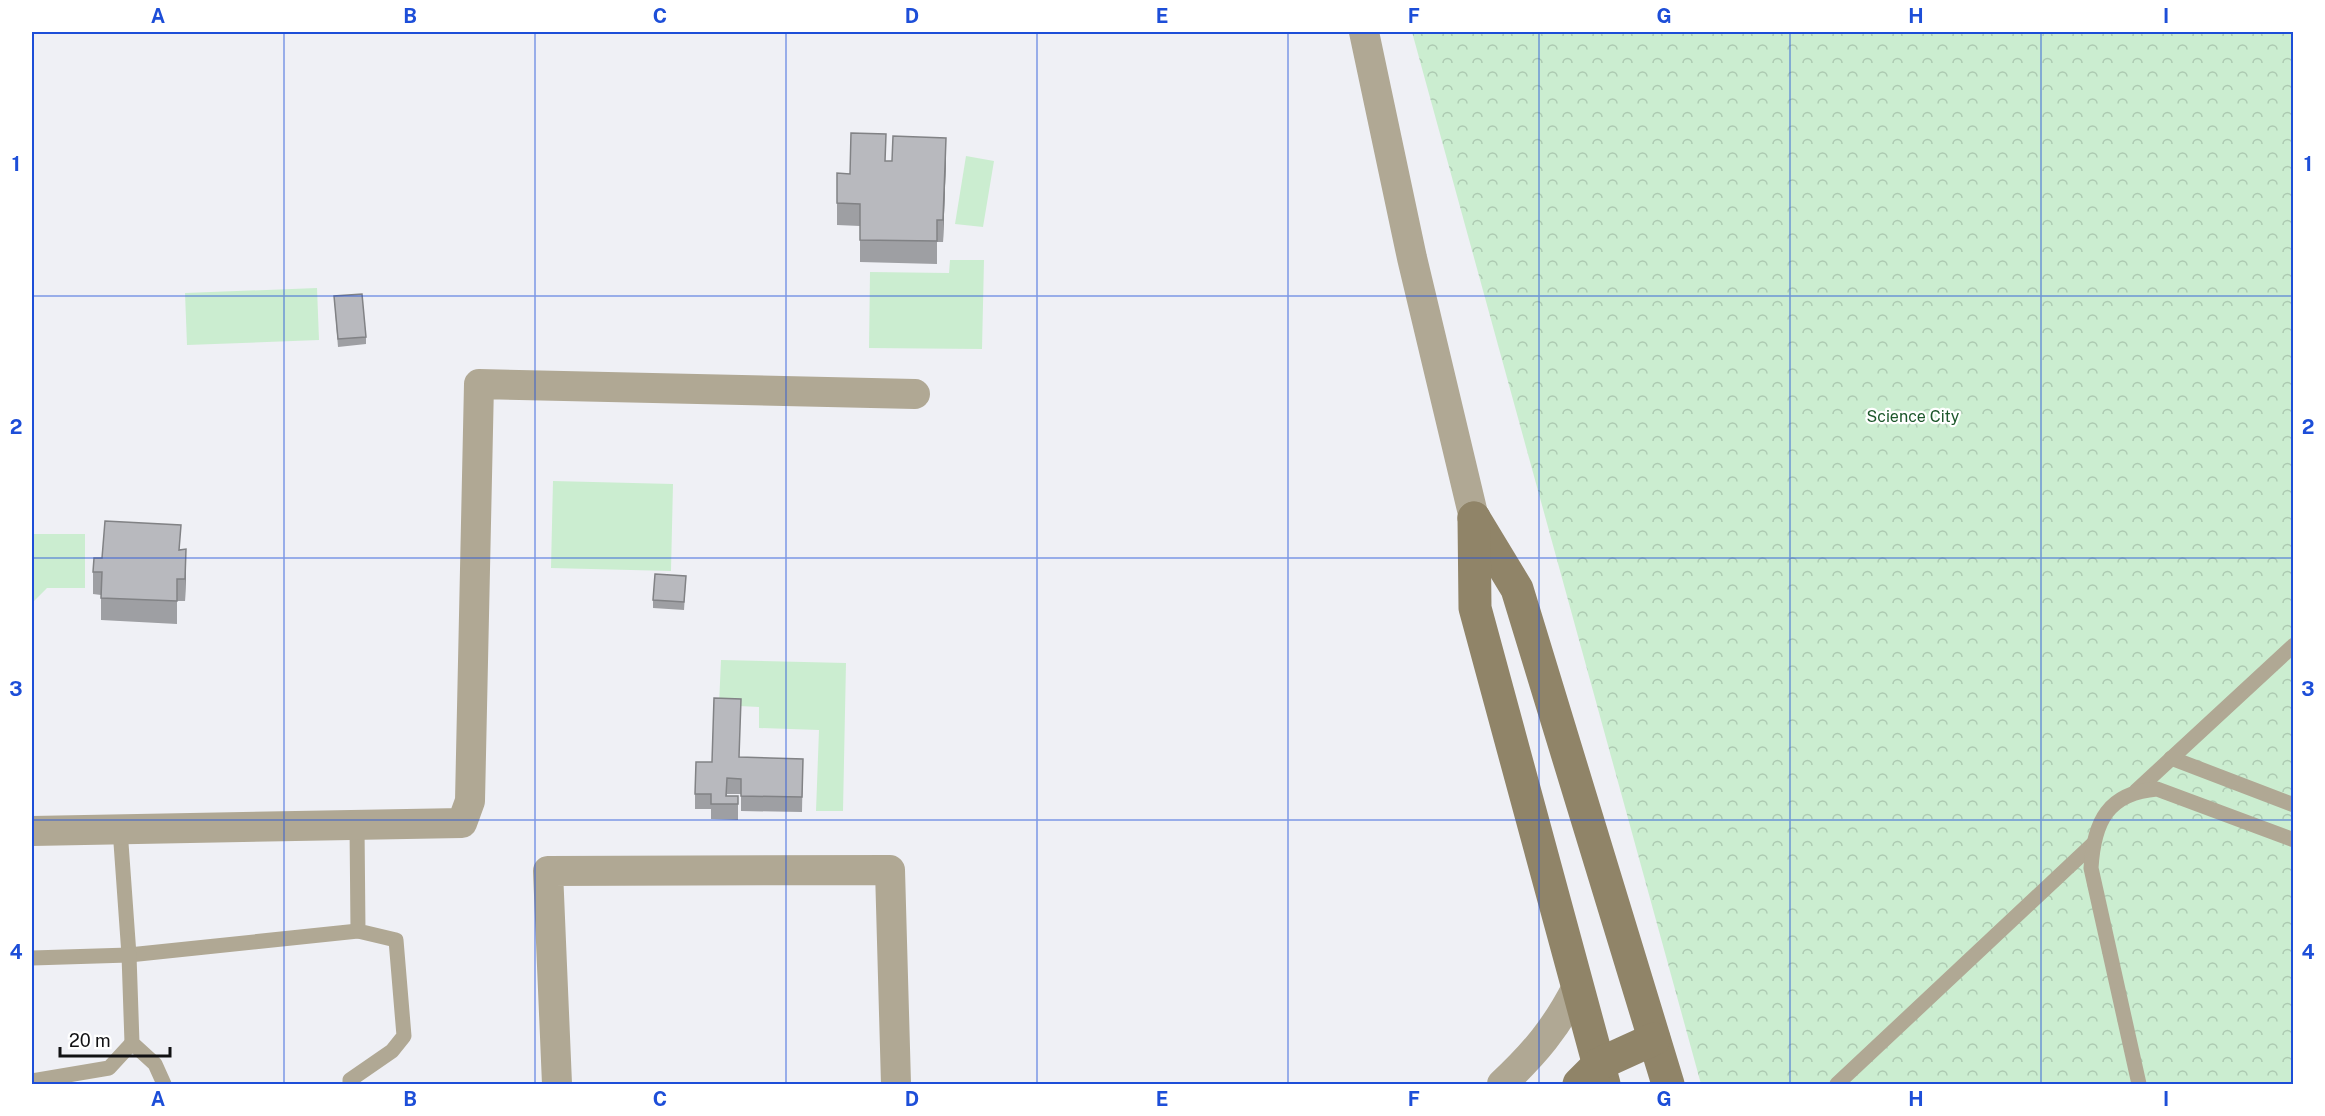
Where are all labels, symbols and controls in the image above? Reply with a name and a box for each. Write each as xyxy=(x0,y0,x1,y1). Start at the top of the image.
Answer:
text: A xyxy=(151,4,165,28)
text: B xyxy=(403,4,417,28)
text: C xyxy=(653,4,667,28)
text: D xyxy=(905,4,919,28)
text: E xyxy=(1156,4,1168,28)
text: F xyxy=(1408,4,1420,28)
text: G xyxy=(1656,4,1672,28)
text: H xyxy=(1908,4,1924,28)
text: I xyxy=(2163,4,2169,28)
text: 1 xyxy=(12,152,20,176)
text: 1 xyxy=(2304,152,2312,176)
park label: Science City xyxy=(1867,407,1960,426)
text: 2 xyxy=(10,415,22,439)
text: 2 xyxy=(2302,415,2314,439)
text: 3 xyxy=(9,677,23,701)
text: 3 xyxy=(2301,677,2315,701)
text: 4 xyxy=(9,940,23,964)
text: 4 xyxy=(2301,940,2315,964)
scale bar xyxy=(60,1020,170,1058)
text: 20 m xyxy=(69,1030,111,1051)
text: A xyxy=(151,1087,165,1111)
text: B xyxy=(403,1087,417,1111)
text: C xyxy=(653,1087,667,1111)
text: D xyxy=(905,1087,919,1111)
text: E xyxy=(1156,1087,1168,1111)
text: F xyxy=(1408,1087,1420,1111)
text: G xyxy=(1656,1087,1672,1111)
text: H xyxy=(1908,1087,1924,1111)
text: I xyxy=(2163,1087,2169,1111)

